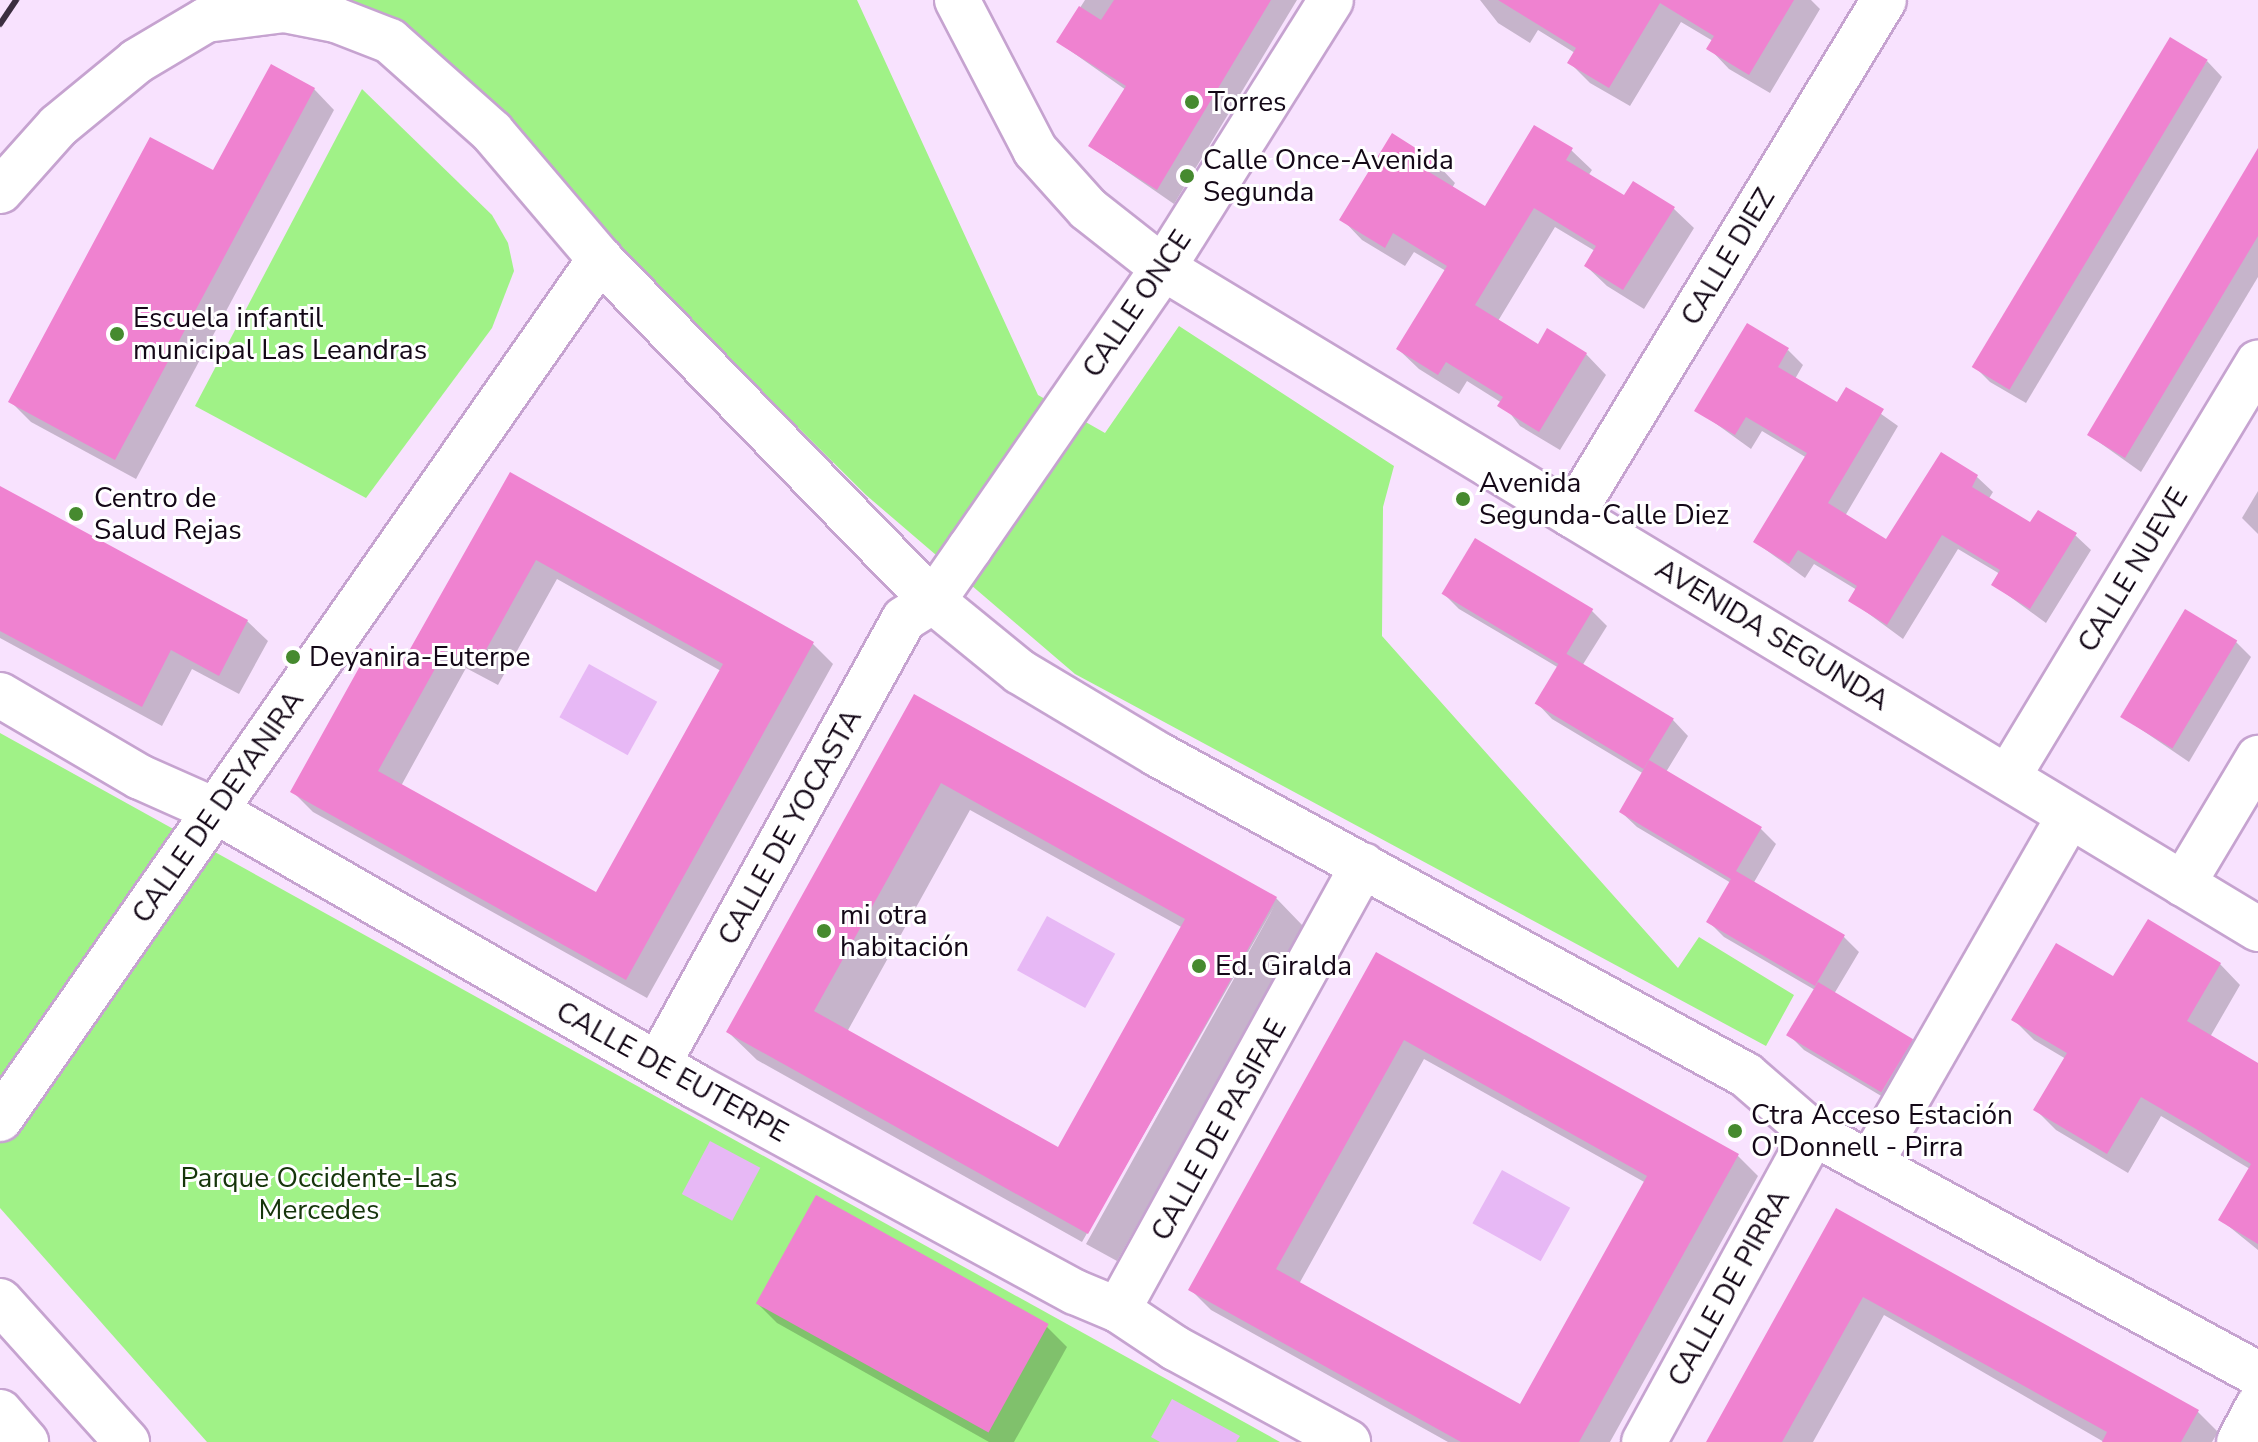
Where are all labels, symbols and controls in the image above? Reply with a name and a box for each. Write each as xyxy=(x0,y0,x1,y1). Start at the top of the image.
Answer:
place label: Torres xyxy=(1208,85,1287,119)
marker: Torres xyxy=(1183,93,1201,111)
place label: Calle Once-Avenida Segunda xyxy=(1203,143,1454,209)
marker: Calle Once-Avenida Segunda xyxy=(1178,167,1196,185)
street label: CALLE DIEZ xyxy=(1674,183,1782,331)
street label: CALLE ONCE xyxy=(1076,224,1198,384)
place label: Escuela infantil municipal Las Leandras xyxy=(133,301,427,367)
marker: Escuela infantil municipal Las Leandras xyxy=(108,325,126,343)
place label: Avenida Segunda-Calle Diez xyxy=(1479,466,1729,532)
place label: Centro de Salud Rejas xyxy=(94,481,242,547)
street label: CALLE NUEVE xyxy=(2071,482,2195,658)
marker: Avenida Segunda-Calle Diez xyxy=(1454,490,1472,508)
marker: Centro de Salud Rejas xyxy=(65,503,87,525)
street label: AVENIDA SEGUNDA xyxy=(1649,552,1895,718)
place label: Deyanira-Euterpe xyxy=(309,640,530,674)
marker: Deyanira-Euterpe xyxy=(284,648,302,666)
street label: CALLE DE DEYANIRA xyxy=(125,684,311,930)
street label: CALLE DE YOCASTA xyxy=(711,703,869,951)
place label: mi otra habitación xyxy=(840,898,969,964)
marker: mi otra habitación xyxy=(815,922,833,940)
place label: Ed. Giralda xyxy=(1215,949,1352,983)
marker: Ed. Giralda xyxy=(1190,957,1208,975)
street label: CALLE DE EUTERPE xyxy=(550,994,794,1150)
street label: CALLE DE PASIFAE xyxy=(1144,1013,1294,1247)
place label: Ctra Acceso Estación O'Donnell - Pirra xyxy=(1751,1098,2013,1164)
marker: Ctra Acceso Estación O'Donnell - Pirra xyxy=(1726,1122,1744,1140)
park label: Parque Occidente-Las Mercedes xyxy=(181,1161,457,1227)
street label: CALLE DE PIRRA xyxy=(1661,1184,1797,1392)

